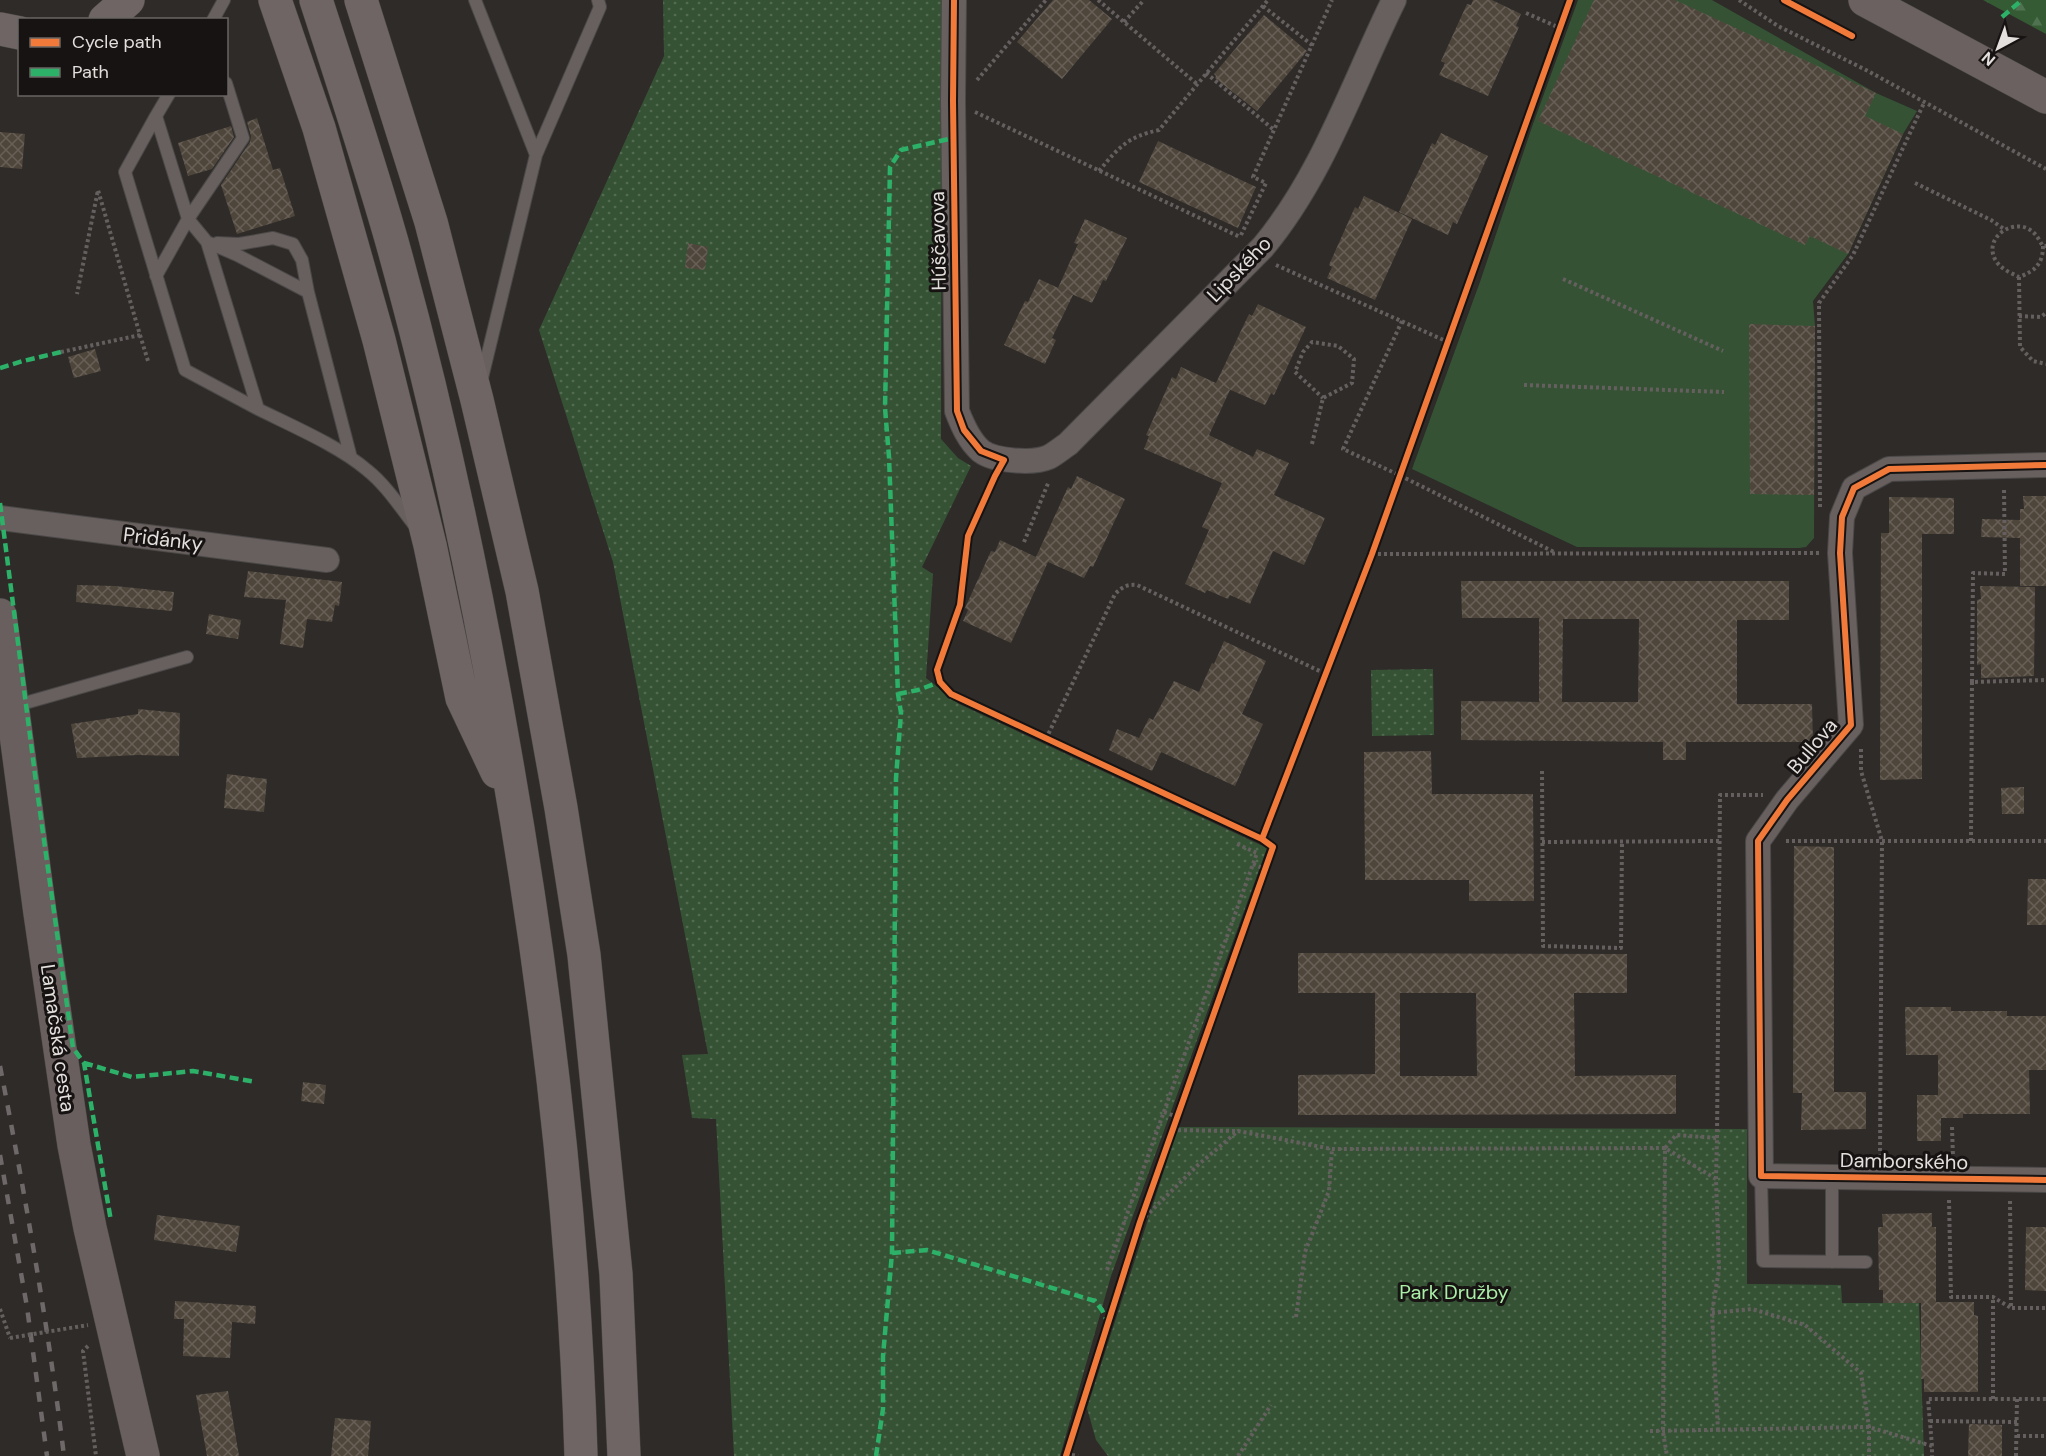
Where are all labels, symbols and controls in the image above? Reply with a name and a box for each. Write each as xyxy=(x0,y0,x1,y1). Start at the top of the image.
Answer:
legend xyxy=(18,18,228,96)
north arrow xyxy=(1968,18,2028,78)
text: Cycle path xyxy=(72,30,162,54)
text: N xyxy=(1977,47,2000,71)
text: Path xyxy=(72,60,109,84)
street label: Húščavova xyxy=(924,191,952,291)
street label: Lipského xyxy=(1201,230,1277,308)
street label: Pridánky xyxy=(122,521,204,557)
street label: Bullova xyxy=(1781,713,1843,779)
street label: Lamačská cesta xyxy=(35,962,81,1114)
street label: Damborského xyxy=(1840,1147,1968,1175)
park label: Park Družby xyxy=(1399,1279,1509,1305)

